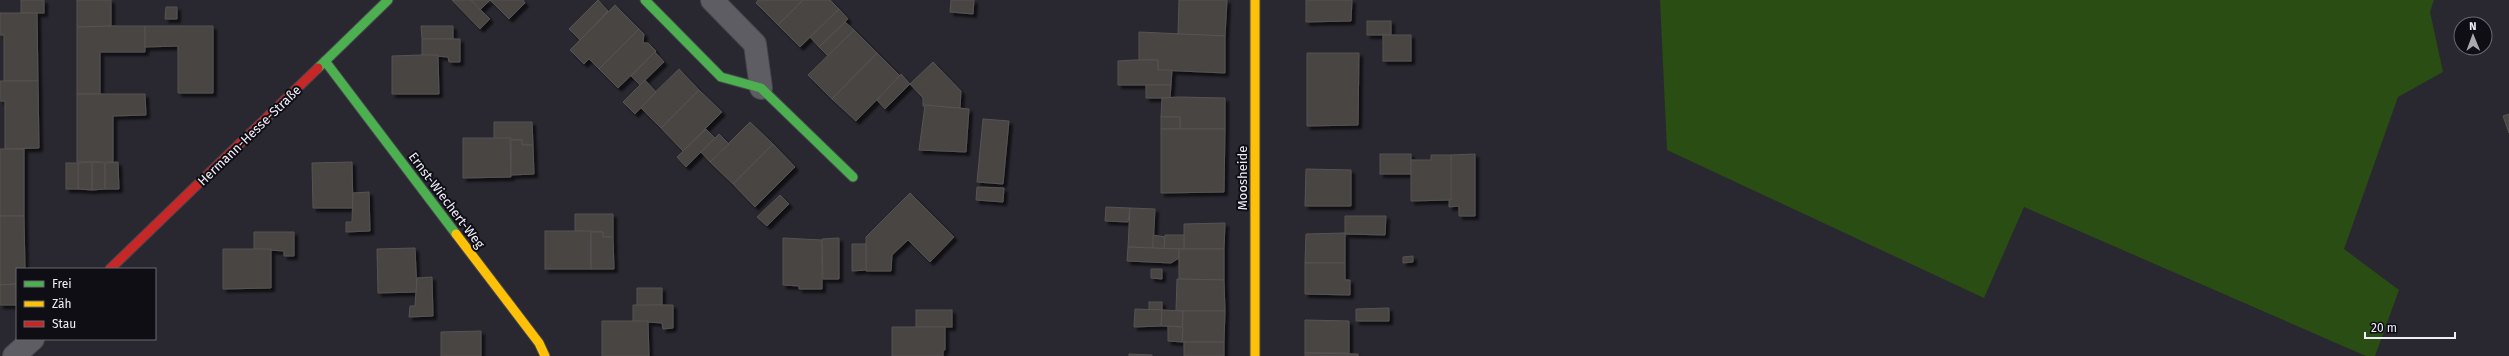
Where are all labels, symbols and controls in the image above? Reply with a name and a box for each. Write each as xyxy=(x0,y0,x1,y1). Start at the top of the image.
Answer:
north arrow xyxy=(2453,16,2493,56)
text: N xyxy=(2469,20,2477,33)
street label: Hermann-Hesse-Straße xyxy=(195,82,304,189)
street label: Moosheide xyxy=(1235,146,1250,210)
street label: Ernst-Wiechert-Weg xyxy=(406,149,488,251)
legend xyxy=(16,268,156,340)
text: Frei xyxy=(52,277,72,291)
text: Zäh xyxy=(52,297,72,311)
scale bar xyxy=(2365,314,2455,340)
text: Stau xyxy=(52,317,76,331)
text: 20 m xyxy=(2371,321,2397,335)

